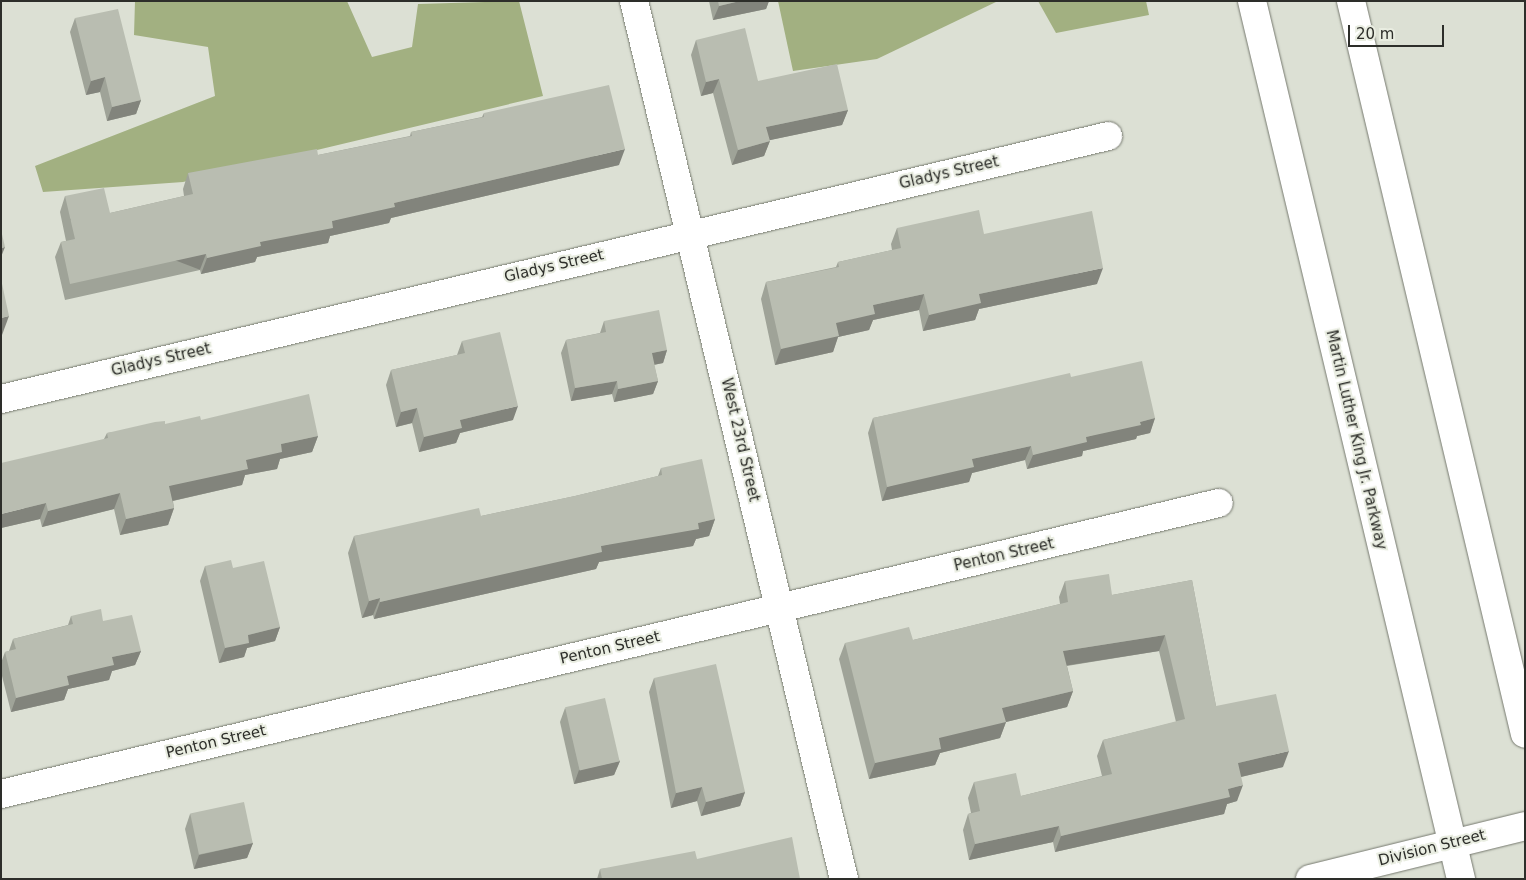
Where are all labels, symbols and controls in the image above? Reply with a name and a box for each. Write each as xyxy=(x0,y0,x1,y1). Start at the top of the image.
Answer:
scale bar xyxy=(1351,15,1447,47)
text: 20 m xyxy=(1356,25,1394,43)
street label: Gladys Street xyxy=(898,153,1000,193)
street label: Gladys Street xyxy=(503,246,605,286)
street label: Martin Luther King Jr. Parkway xyxy=(1322,328,1390,552)
street label: Gladys Street xyxy=(110,340,212,380)
street label: West 23rd Street xyxy=(717,376,763,504)
street label: Penton Street xyxy=(952,535,1056,575)
street label: Penton Street xyxy=(558,628,662,668)
street label: Penton Street xyxy=(164,722,268,762)
street label: Division Street xyxy=(1377,826,1487,870)

